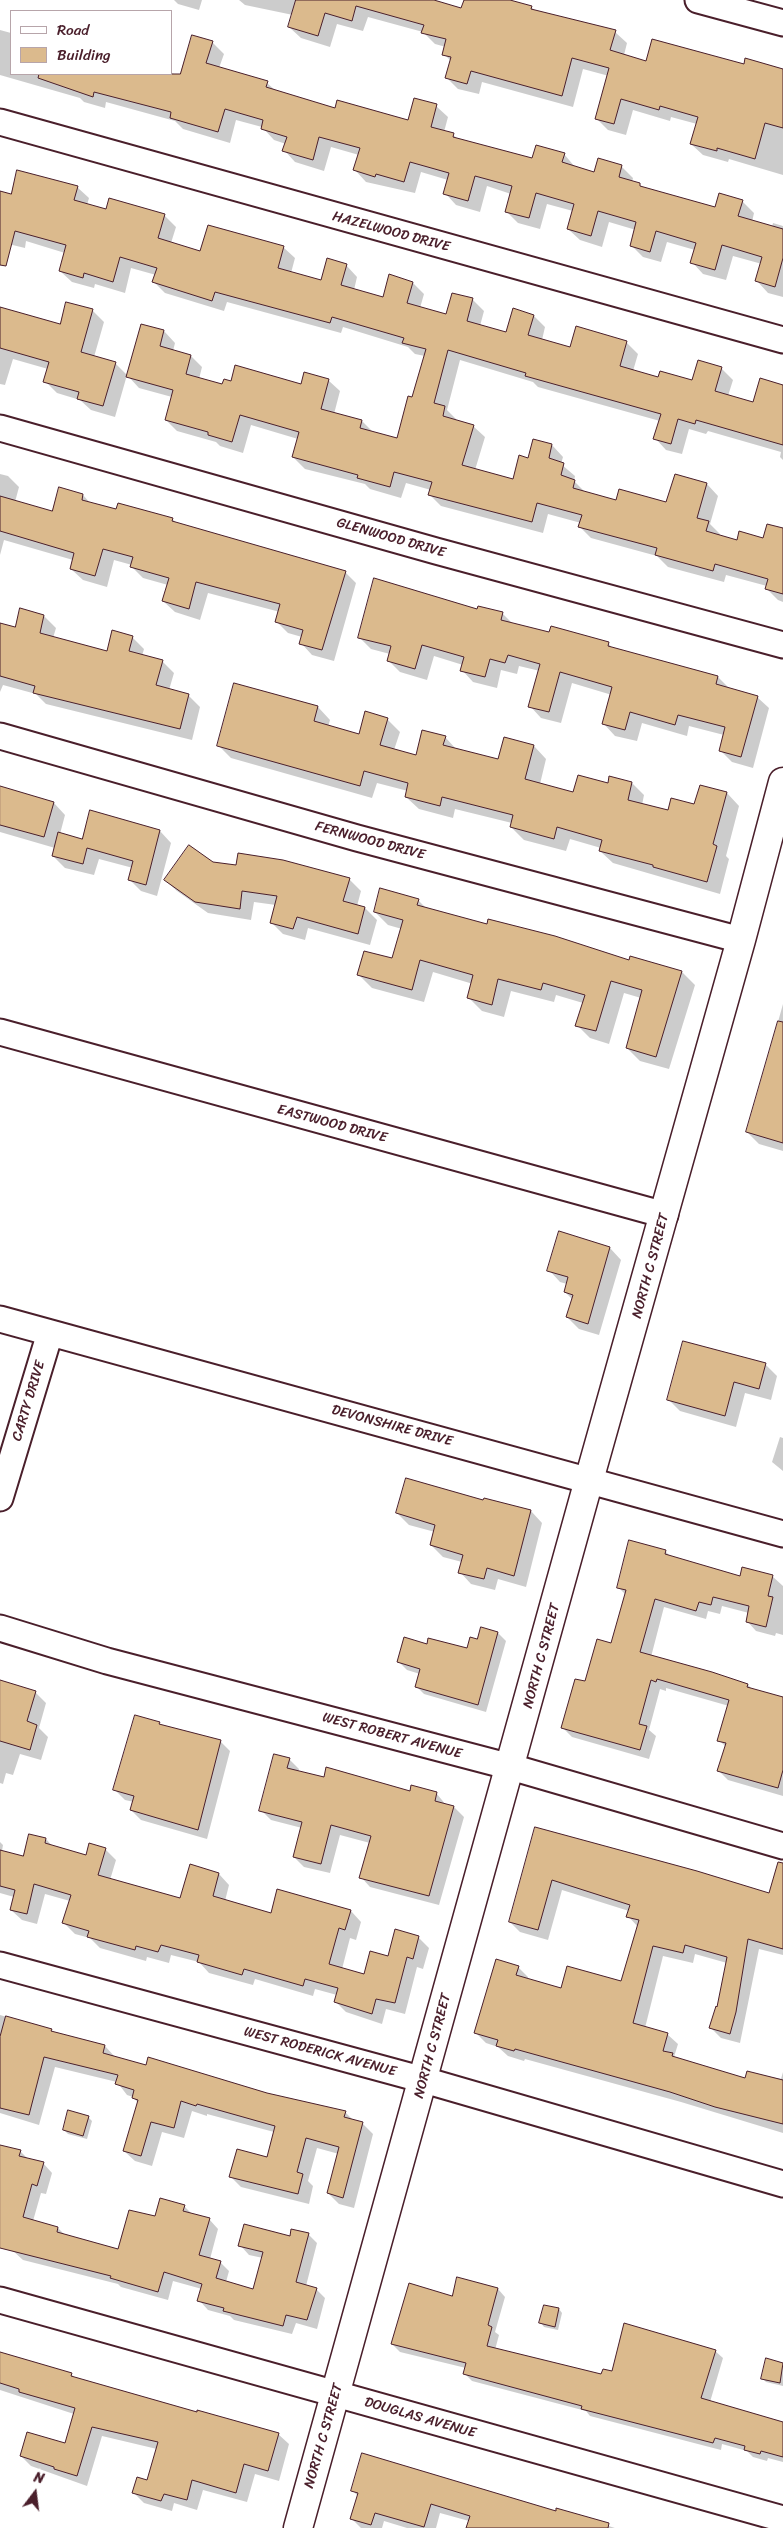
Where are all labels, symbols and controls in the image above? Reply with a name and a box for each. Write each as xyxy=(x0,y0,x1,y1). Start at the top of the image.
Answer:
legend xyxy=(10,10,172,75)
text: Road xyxy=(57,17,89,43)
text: Building xyxy=(57,42,111,68)
street label: HAZELWOOD DRIVE xyxy=(330,208,452,256)
street label: GLENWOOD DRIVE xyxy=(335,514,447,562)
street label: FERNWOOD DRIVE xyxy=(313,818,427,864)
street label: EASTWOOD DRIVE xyxy=(275,1101,389,1147)
street label: NORTH C STREET xyxy=(629,1212,673,1320)
street label: CARTY DRIVE xyxy=(9,1359,49,1443)
street label: DEVONSHIRE DRIVE xyxy=(330,1402,454,1450)
street label: NORTH C STREET xyxy=(520,1602,564,1710)
street label: WEST ROBERT AVENUE xyxy=(320,1709,464,1763)
street label: NORTH C STREET xyxy=(411,1992,455,2100)
street label: WEST RODERICK AVENUE xyxy=(242,2024,398,2080)
street label: NORTH C STREET xyxy=(301,2382,347,2490)
street label: DOUGLAS AVENUE xyxy=(362,2394,478,2442)
text: N xyxy=(31,2465,47,2491)
north arrow xyxy=(10,2468,60,2518)

